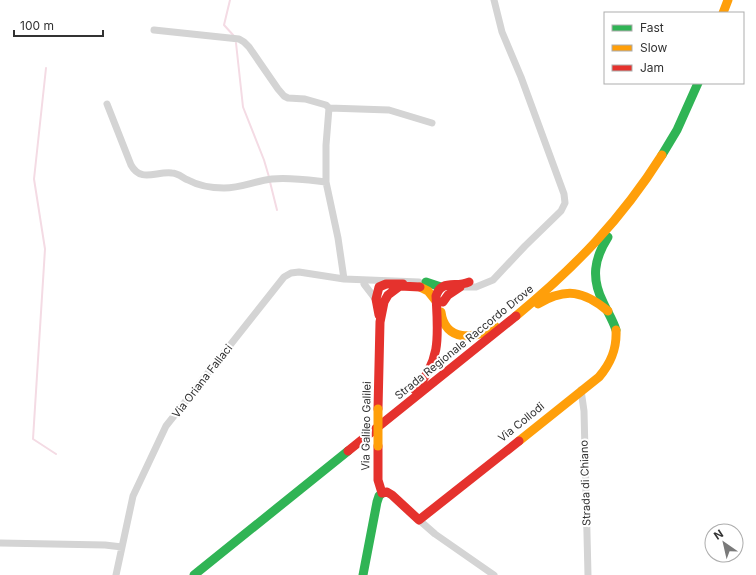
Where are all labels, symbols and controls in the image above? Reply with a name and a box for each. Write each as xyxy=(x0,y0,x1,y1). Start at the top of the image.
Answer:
scale bar xyxy=(14,12,103,38)
legend xyxy=(604,12,744,84)
text: 100 m xyxy=(20,18,54,33)
text: Fast xyxy=(640,20,664,35)
text: Slow xyxy=(640,40,668,55)
text: Jam xyxy=(640,60,664,75)
street label: Strada Regionale Raccordo Drove xyxy=(392,282,536,402)
street label: Via Oriana Fallaci xyxy=(169,341,235,421)
street label: Via Galileo Galilei xyxy=(358,381,374,471)
street label: Via Collodi xyxy=(495,399,547,445)
street label: Strada di Chiano xyxy=(576,439,593,526)
north arrow xyxy=(704,523,744,563)
text: N xyxy=(711,527,726,543)

